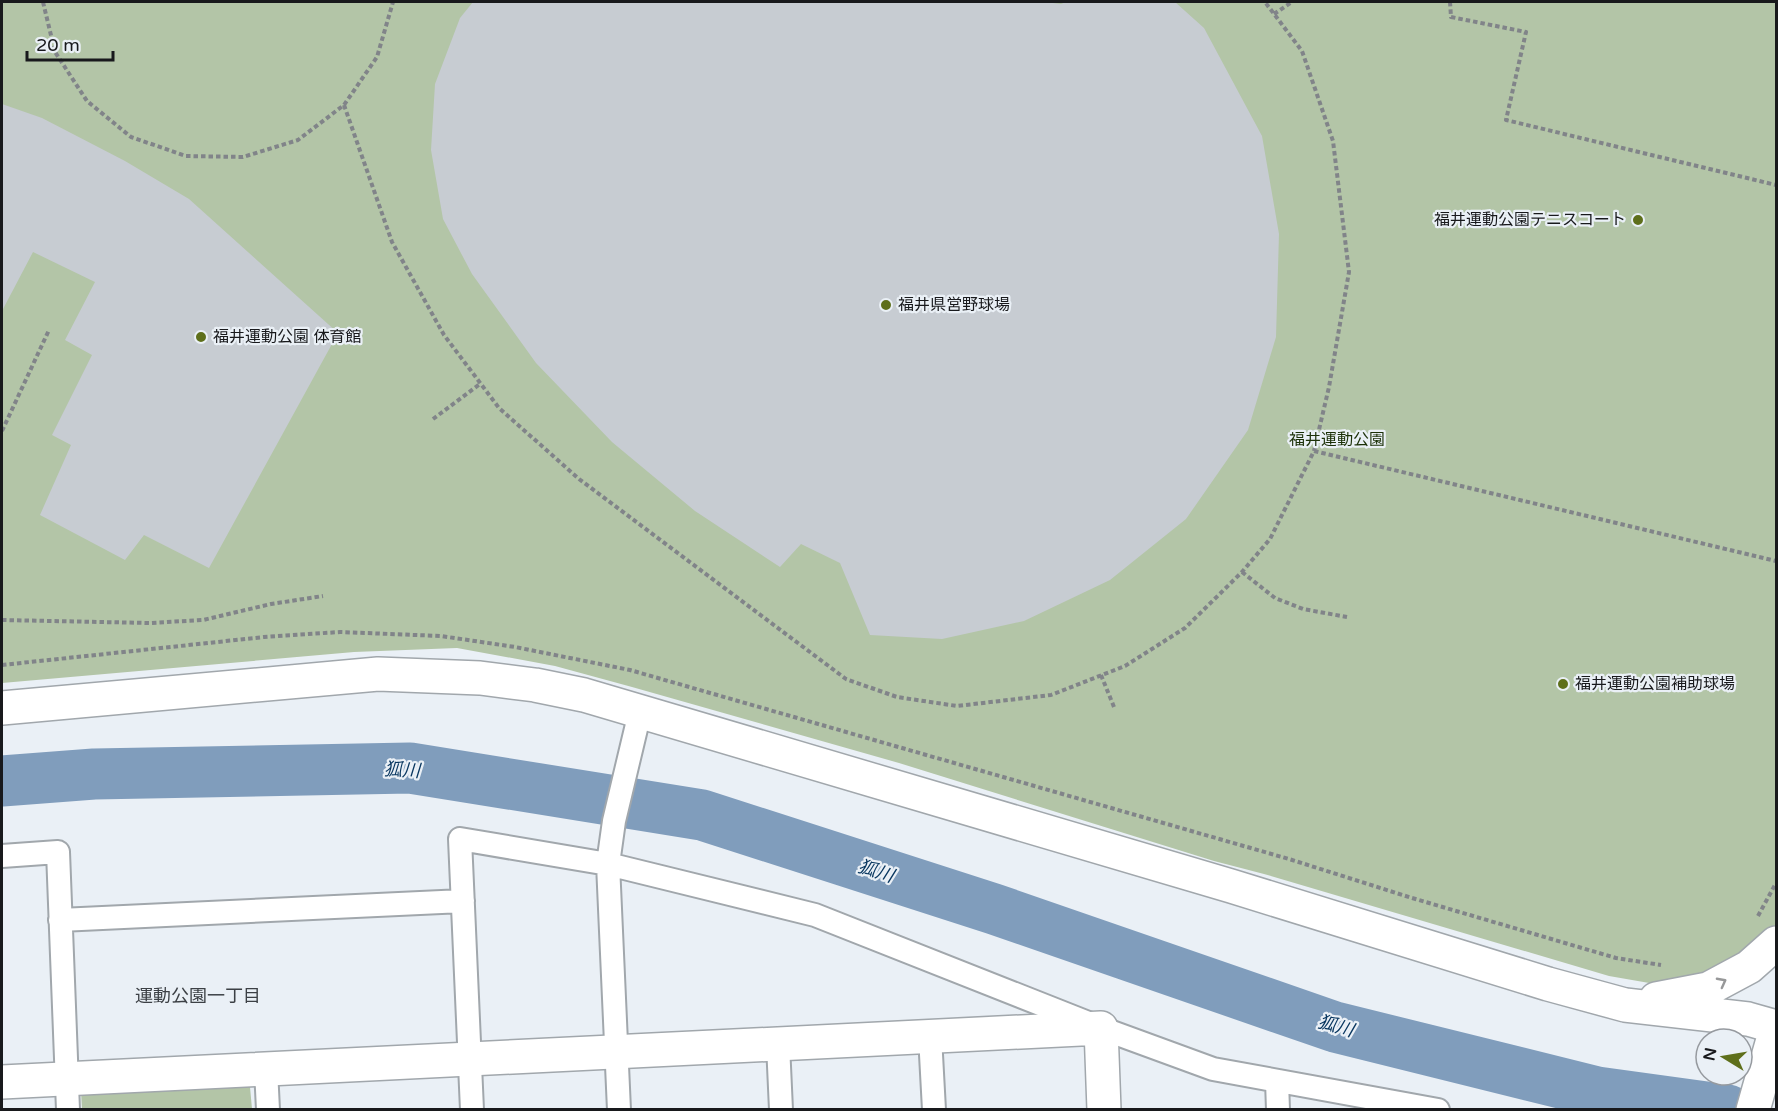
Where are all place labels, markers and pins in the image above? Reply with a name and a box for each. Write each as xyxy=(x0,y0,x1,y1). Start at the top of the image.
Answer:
place label: 福井運動公園テニスコート xyxy=(1434,210,1626,230)
marker: 福井運動公園テニスコート xyxy=(1631,213,1645,227)
place label: 福井県営野球場 xyxy=(898,295,1010,315)
marker: 福井県営野球場 xyxy=(879,298,893,312)
place label: 福井運動公園 体育館 xyxy=(213,327,361,347)
marker: 福井運動公園 体育館 xyxy=(194,330,208,344)
place label: 福井運動公園補助球場 xyxy=(1575,674,1735,694)
marker: 福井運動公園補助球場 xyxy=(1556,677,1570,691)

